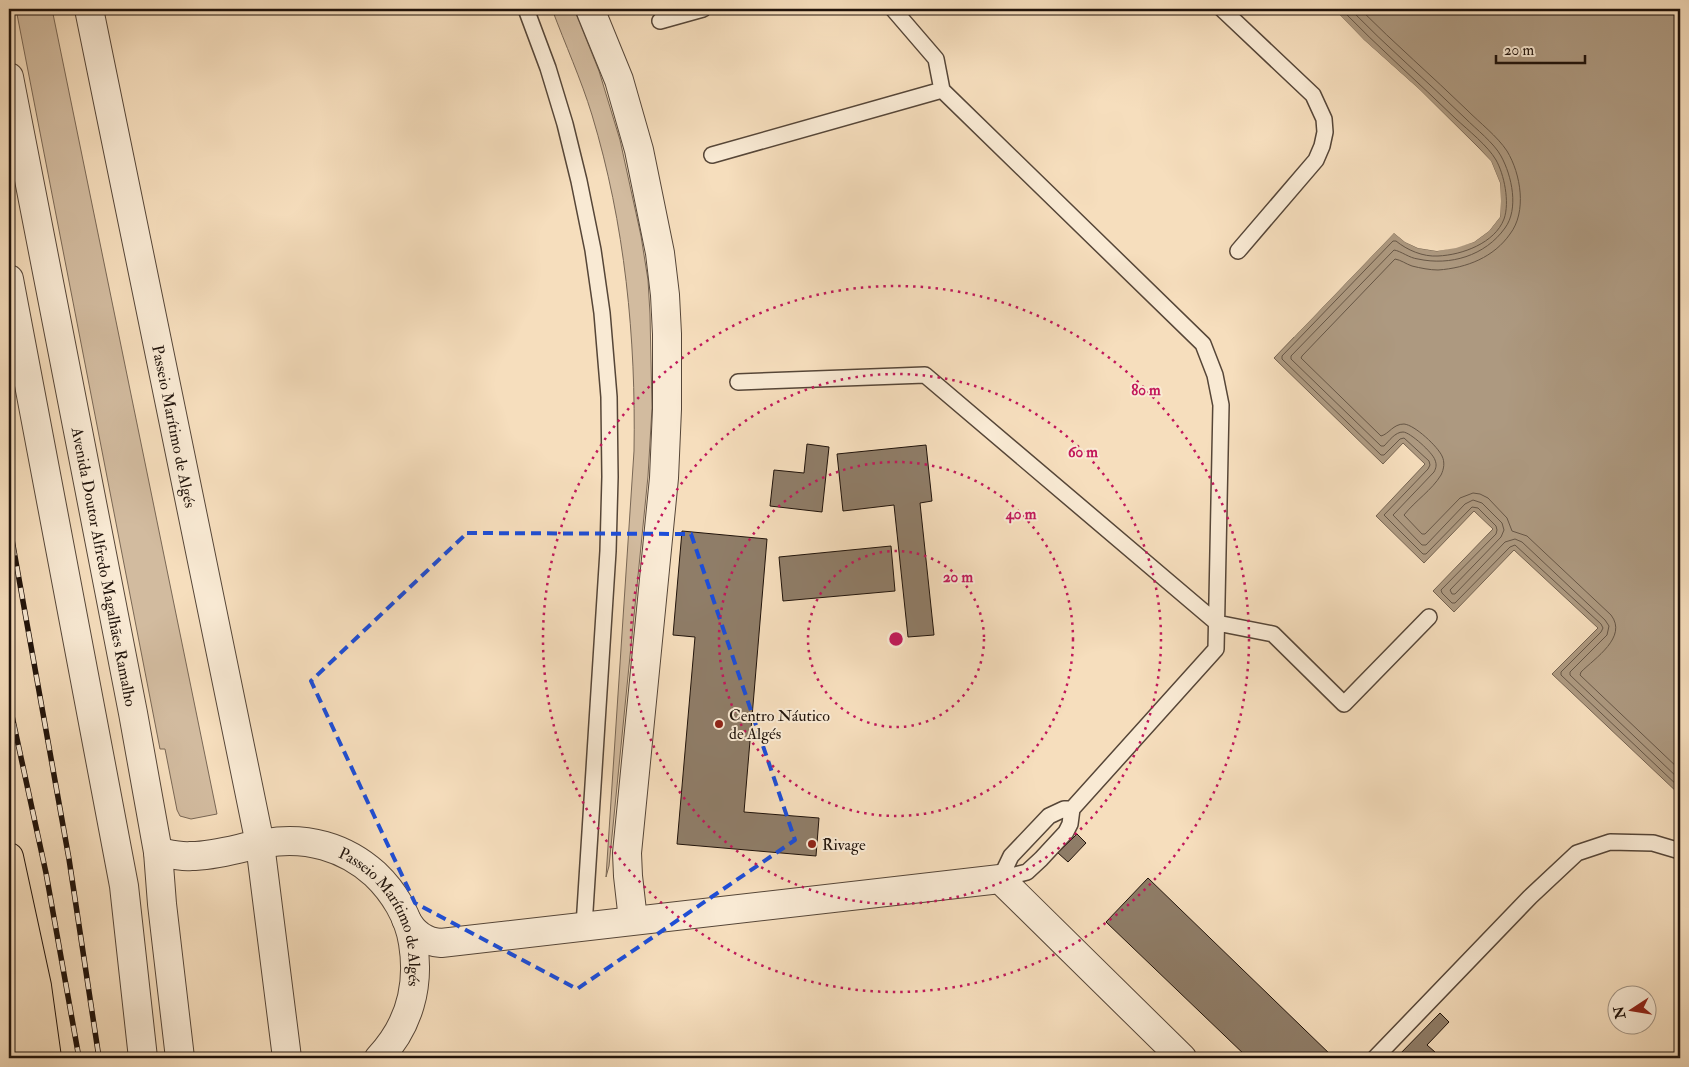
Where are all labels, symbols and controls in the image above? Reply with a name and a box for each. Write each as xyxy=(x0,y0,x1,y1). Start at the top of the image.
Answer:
scale bar xyxy=(1496,32,1585,64)
text: 20 m xyxy=(1504,41,1534,60)
street label: Passeio Marítimo de Algés xyxy=(147,343,200,510)
text: 80 m xyxy=(1131,381,1161,400)
street label: Avenida Doutor Alfredo Magalhães Ramalho xyxy=(66,425,141,709)
text: 60 m xyxy=(1068,443,1098,462)
text: 40 m xyxy=(1005,505,1037,524)
text: 20 m xyxy=(943,568,973,587)
centre of rings xyxy=(887,630,905,648)
place label: Centro Náutico de Algés xyxy=(729,706,830,744)
marker: Centro Náutico de Algés xyxy=(713,718,725,730)
place label: Rivage xyxy=(822,835,866,855)
marker: Rivage xyxy=(806,838,818,850)
street label: Passeio Marítimo de Algés xyxy=(335,843,424,988)
north arrow xyxy=(1606,984,1656,1034)
text: N xyxy=(1610,1004,1630,1021)

